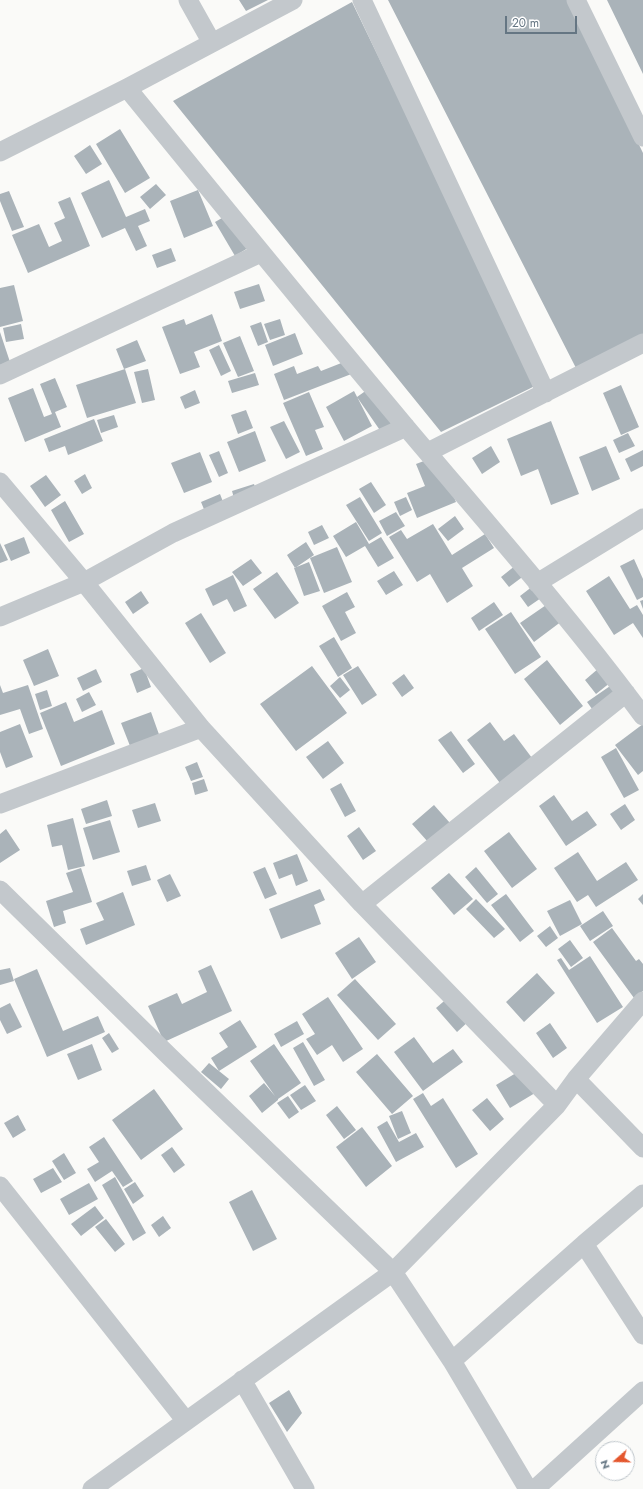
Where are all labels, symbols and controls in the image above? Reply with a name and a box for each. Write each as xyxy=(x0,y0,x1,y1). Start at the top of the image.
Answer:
scale bar xyxy=(507,8,579,34)
text: 20 m xyxy=(512,14,539,32)
north arrow xyxy=(595,1441,635,1481)
text: N xyxy=(596,1458,614,1472)

